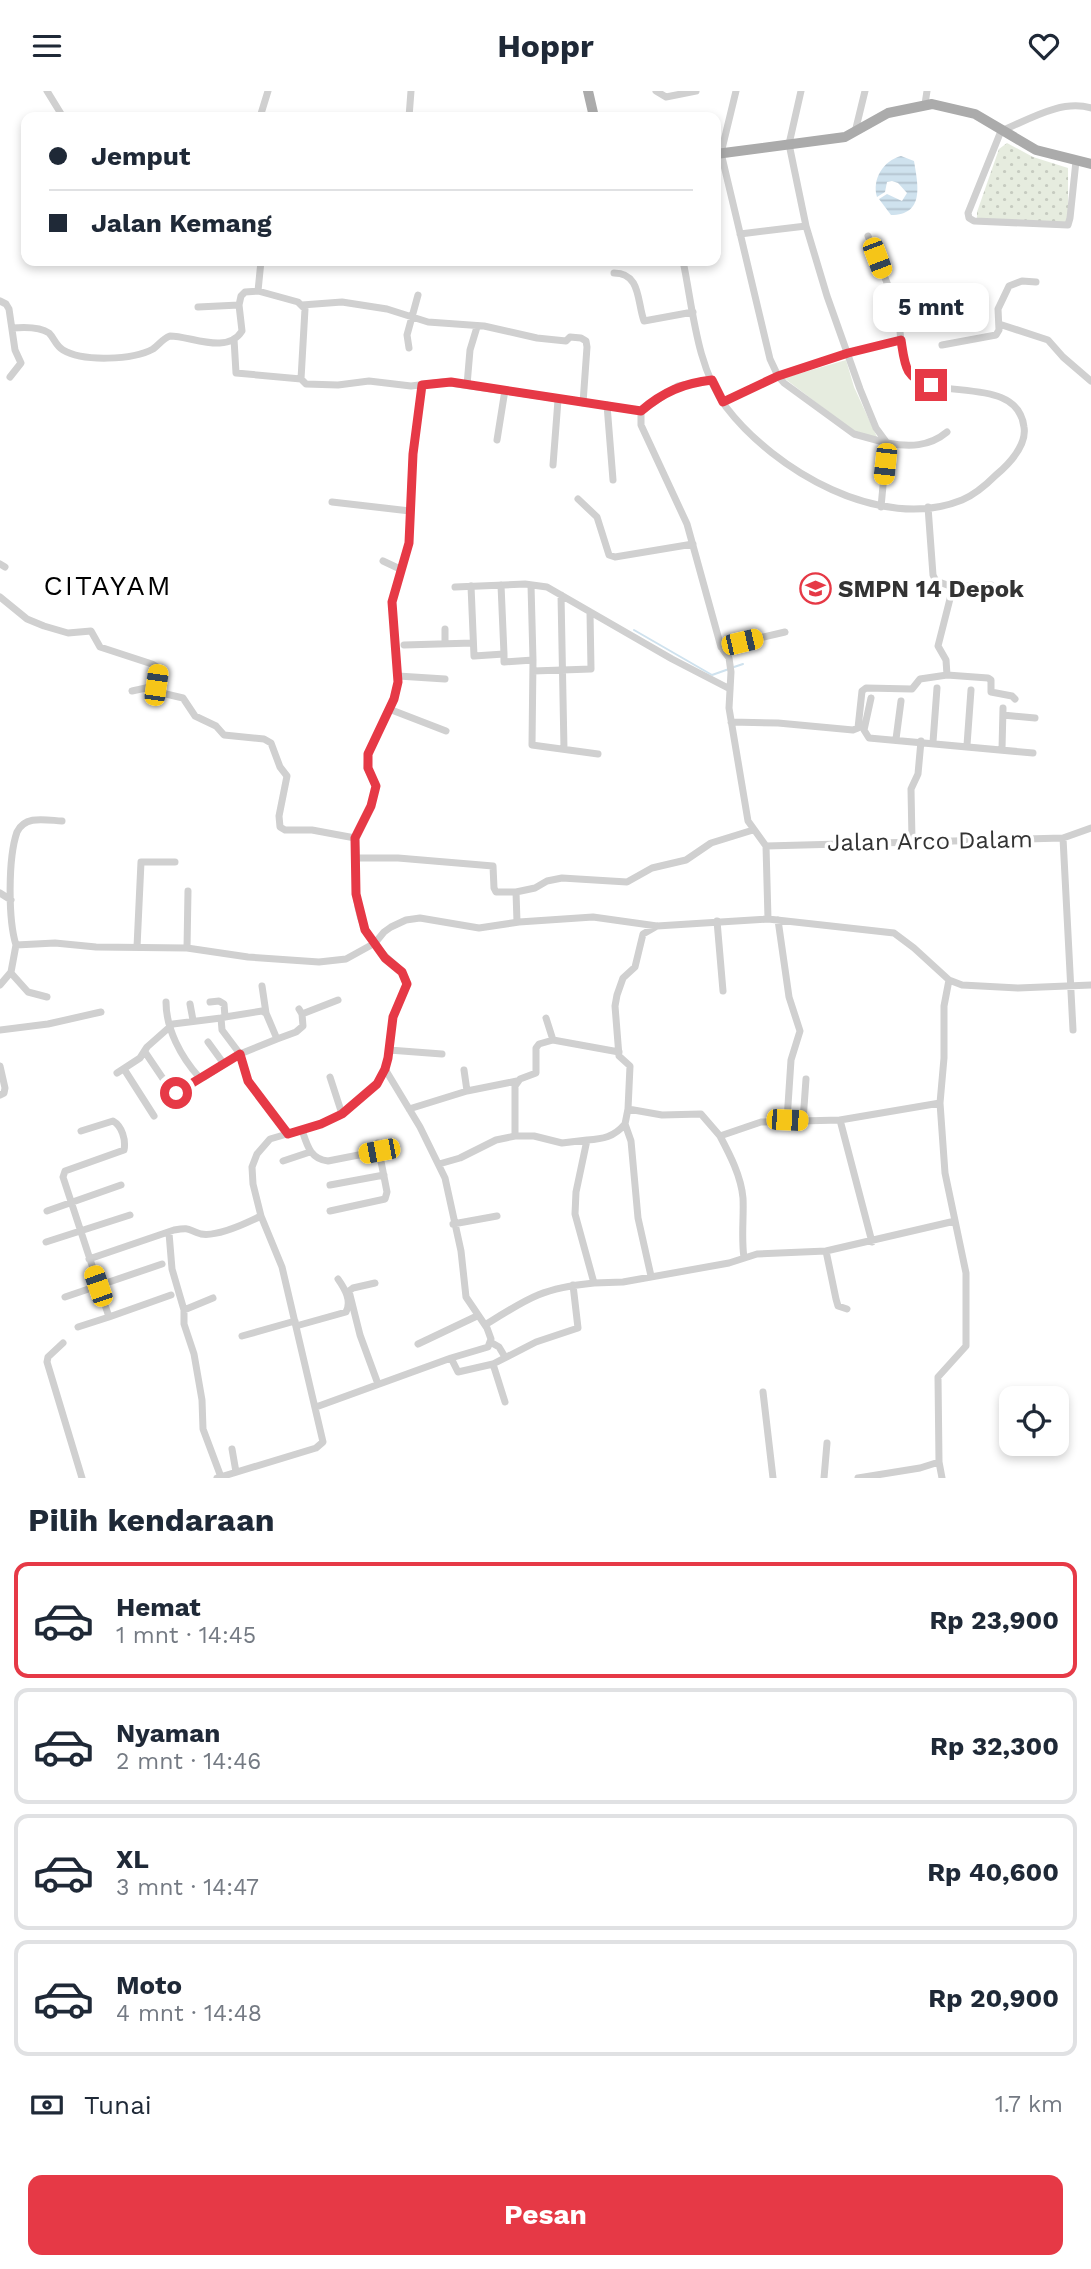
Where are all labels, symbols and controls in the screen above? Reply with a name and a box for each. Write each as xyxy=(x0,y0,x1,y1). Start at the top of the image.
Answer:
icon: menu xyxy=(28,27,66,65)
text: Hoppr xyxy=(497,27,594,65)
icon: heart xyxy=(1025,27,1063,65)
text: Jemput xyxy=(91,141,190,171)
text: Jalan Kemang xyxy=(91,208,271,238)
car xyxy=(860,235,895,281)
callout: 5 mnt xyxy=(873,283,989,333)
text: 5 mnt xyxy=(898,294,964,321)
route end xyxy=(915,369,947,401)
car xyxy=(873,442,898,486)
district label: CITAYAM xyxy=(43,569,173,602)
school or university icon: SMPN 14 Depok xyxy=(798,572,832,606)
place label: SMPN 14 Depok xyxy=(838,575,1024,603)
car xyxy=(720,627,765,657)
car xyxy=(143,663,170,707)
street label: Jalan Arco Dalam xyxy=(827,825,1033,857)
route start xyxy=(160,1077,192,1109)
car xyxy=(766,1109,809,1131)
car xyxy=(357,1137,402,1165)
car xyxy=(82,1263,115,1309)
map controls xyxy=(999,1386,1069,1456)
button: locate xyxy=(999,1386,1069,1456)
text: Pilih kendaraan xyxy=(28,1501,275,1539)
icon: car xyxy=(32,1589,95,1652)
text: Hemat xyxy=(116,1592,201,1622)
text: Rp 23,900 xyxy=(929,1605,1059,1635)
text: 1 mnt · 14:45 xyxy=(116,1622,256,1649)
icon: car xyxy=(32,1715,95,1778)
text: Nyaman xyxy=(116,1718,220,1748)
text: Rp 32,300 xyxy=(930,1731,1059,1761)
text: 2 mnt · 14:46 xyxy=(116,1748,261,1775)
icon: car xyxy=(32,1841,95,1904)
text: XL xyxy=(116,1844,149,1874)
text: Rp 40,600 xyxy=(927,1857,1059,1887)
text: 3 mnt · 14:47 xyxy=(116,1874,259,1901)
icon: car xyxy=(32,1967,95,2030)
text: Moto xyxy=(116,1970,182,2000)
text: Rp 20,900 xyxy=(928,1983,1059,2013)
text: 4 mnt · 14:48 xyxy=(116,2000,262,2027)
icon: cash xyxy=(28,2086,66,2124)
text: Tunai xyxy=(84,2090,152,2120)
text: 1.7 km xyxy=(995,2091,1063,2118)
button: Pesan xyxy=(28,2175,1063,2255)

